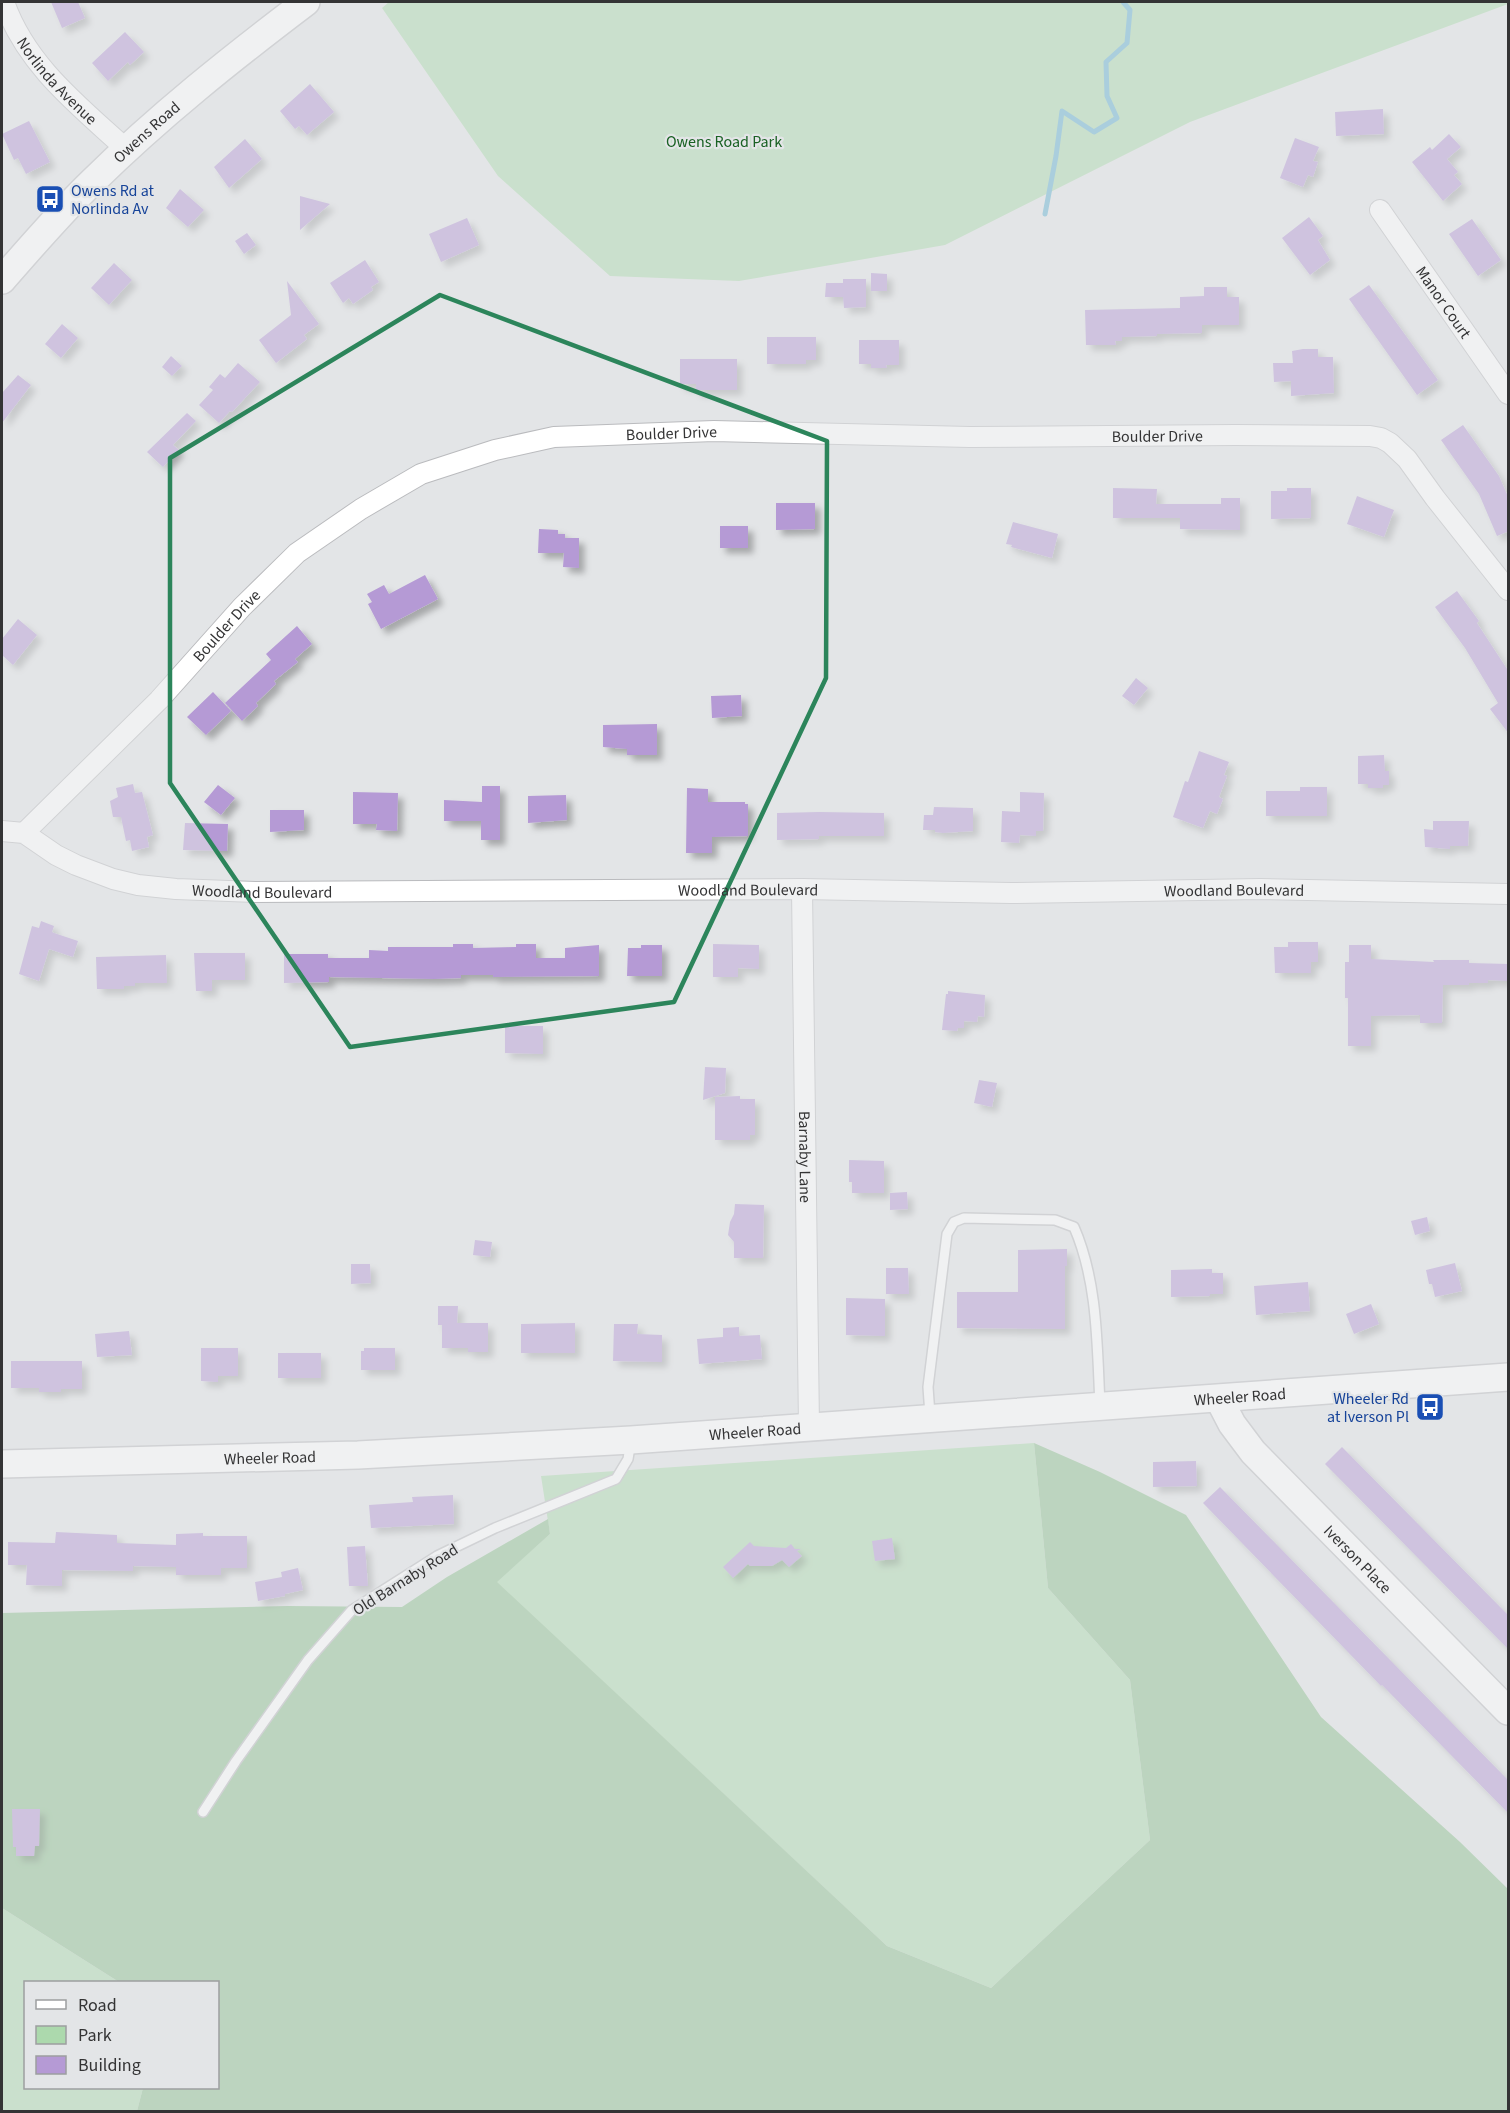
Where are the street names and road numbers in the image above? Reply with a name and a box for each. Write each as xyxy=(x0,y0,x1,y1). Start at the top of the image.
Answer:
street label: Norlinda Avenue xyxy=(11,33,102,130)
street label: Owens Road xyxy=(109,97,185,168)
street label: Manor Court xyxy=(1410,262,1476,344)
street label: Boulder Drive xyxy=(625,421,717,446)
street label: Boulder Drive xyxy=(1112,425,1203,448)
street label: Boulder Drive xyxy=(188,585,266,667)
street label: Woodland Boulevard xyxy=(678,879,819,902)
street label: Woodland Boulevard xyxy=(1164,879,1304,903)
street label: Woodland Boulevard xyxy=(192,880,332,904)
street label: Barnaby Lane xyxy=(793,1111,816,1203)
street label: Wheeler Road xyxy=(1193,1383,1287,1412)
street label: Wheeler Road xyxy=(708,1418,802,1446)
street label: Wheeler Road xyxy=(224,1446,316,1470)
street label: Iverson Place xyxy=(1318,1520,1396,1599)
street label: Old Barnaby Road xyxy=(349,1539,462,1621)

